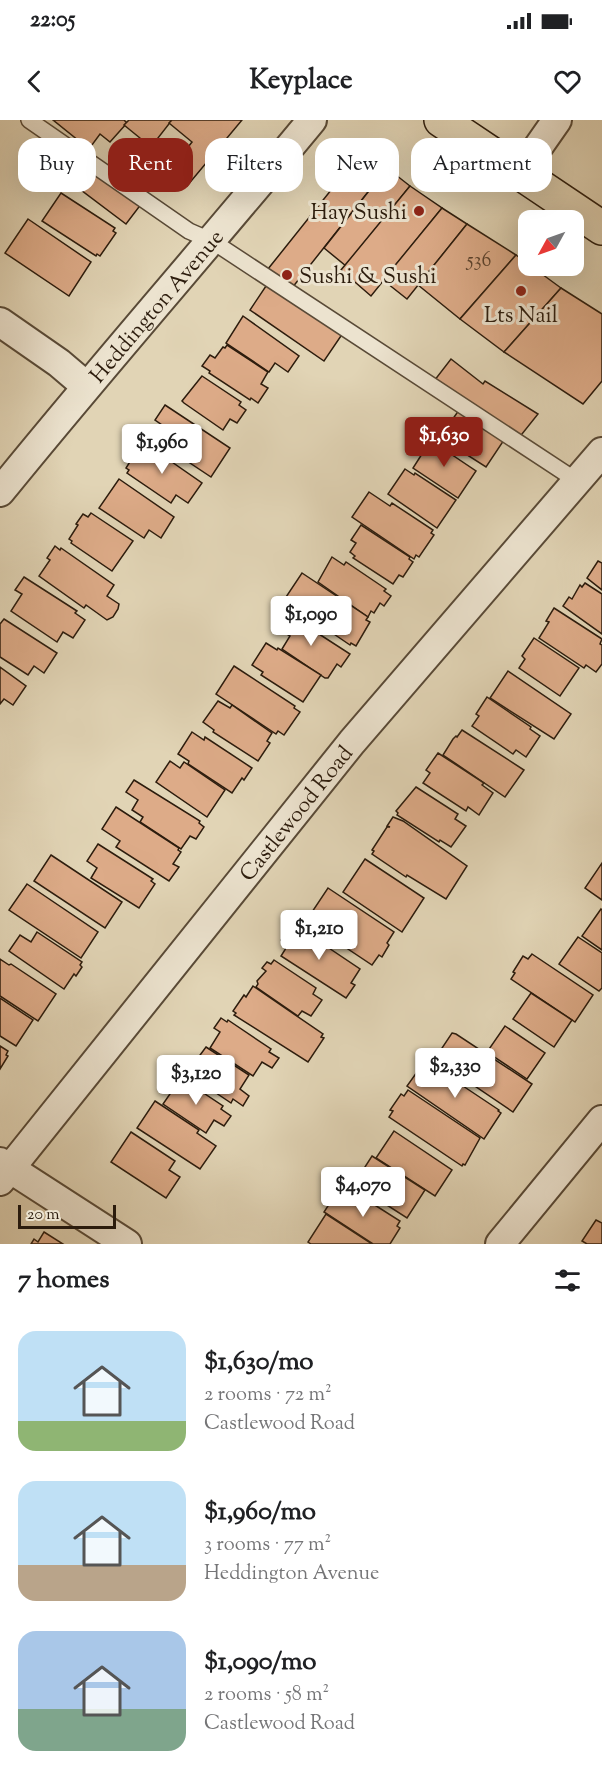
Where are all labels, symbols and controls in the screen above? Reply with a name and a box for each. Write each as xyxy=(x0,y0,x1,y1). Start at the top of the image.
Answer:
text: 22:05 xyxy=(30,5,75,37)
text: Keyplace xyxy=(249,62,353,101)
icon: back xyxy=(18,65,51,98)
icon: heart xyxy=(551,65,584,98)
chip: Buy xyxy=(18,138,96,192)
chip: Rent xyxy=(108,138,193,192)
chip: Filters xyxy=(205,138,303,192)
chip: New xyxy=(315,138,399,192)
chip: Apartment xyxy=(411,138,552,192)
place label: Hay Sushi xyxy=(311,198,407,230)
marker: Hay Sushi xyxy=(412,204,426,218)
north arrow xyxy=(518,210,584,276)
map controls xyxy=(518,210,584,276)
street label: Heddington Avenue xyxy=(83,224,233,391)
house number: 536 xyxy=(466,247,491,276)
place label: Sushi & Sushi xyxy=(299,262,436,294)
marker: Sushi & Sushi xyxy=(280,268,294,282)
marker: Lts Nail xyxy=(514,284,528,298)
place label: Lts Nail xyxy=(484,301,558,333)
pin: $1,630 xyxy=(395,417,493,468)
text: $1,630 xyxy=(419,422,469,451)
pin: $1,960 xyxy=(113,424,211,475)
text: $1,960 xyxy=(136,429,188,458)
pin: $1,090 xyxy=(262,596,360,647)
text: $1,090 xyxy=(285,601,337,630)
street label: Castlewood Road xyxy=(233,740,362,889)
pin: $1,210 xyxy=(270,910,368,961)
text: $1,210 xyxy=(295,915,344,944)
pin: $2,330 xyxy=(406,1048,504,1099)
text: $2,330 xyxy=(429,1053,481,1082)
pin: $3,120 xyxy=(147,1055,245,1106)
text: $3,120 xyxy=(171,1060,221,1089)
pin: $4,070 xyxy=(314,1167,412,1218)
text: $4,070 xyxy=(335,1172,391,1201)
scale bar xyxy=(18,1202,116,1230)
text: 20 m xyxy=(27,1204,60,1227)
text: 7 homes xyxy=(18,1262,109,1299)
icon: filters xyxy=(551,1264,584,1297)
text: $1,630/mo xyxy=(204,1344,314,1381)
icon: home xyxy=(66,1355,138,1427)
text: 2 rooms · 72 m² xyxy=(204,1381,332,1410)
text: Castlewood Road xyxy=(204,1410,355,1439)
text: $1,960/mo xyxy=(204,1494,316,1531)
icon: home xyxy=(66,1505,138,1577)
text: 3 rooms · 77 m² xyxy=(204,1531,331,1560)
text: Heddington Avenue xyxy=(204,1560,379,1589)
text: $1,090/mo xyxy=(204,1644,317,1681)
icon: home xyxy=(66,1655,138,1727)
text: 2 rooms · 58 m² xyxy=(204,1681,329,1710)
text: Castlewood Road xyxy=(204,1710,355,1739)

